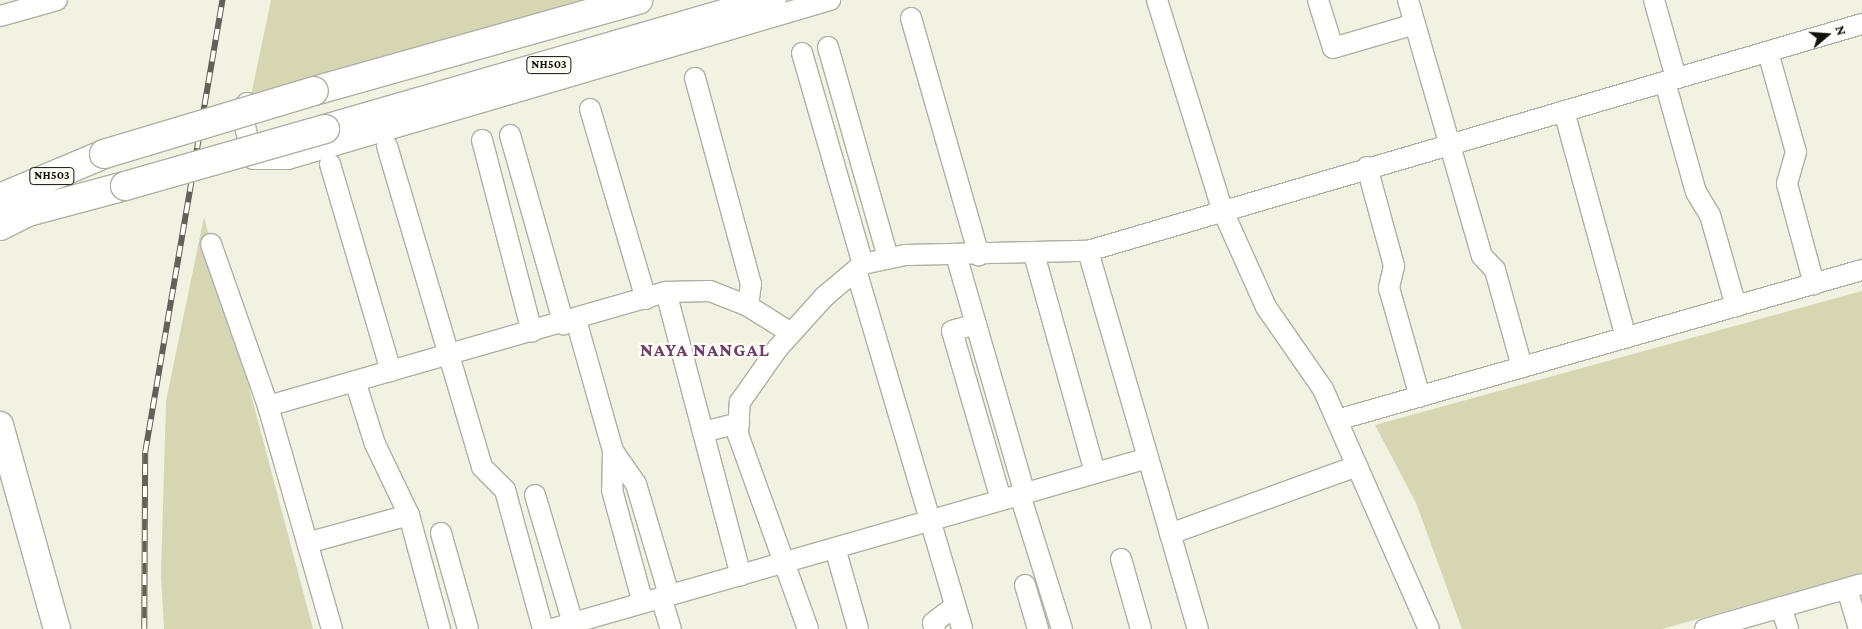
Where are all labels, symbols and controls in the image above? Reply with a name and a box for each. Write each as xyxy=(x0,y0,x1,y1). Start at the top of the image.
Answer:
north arrow xyxy=(1802,10,1852,60)
text: N xyxy=(1832,23,1850,37)
road number: NH503 xyxy=(525,56,573,74)
road number: NH503 xyxy=(28,167,76,186)
district label: NAYA NANGAL xyxy=(639,339,771,361)

